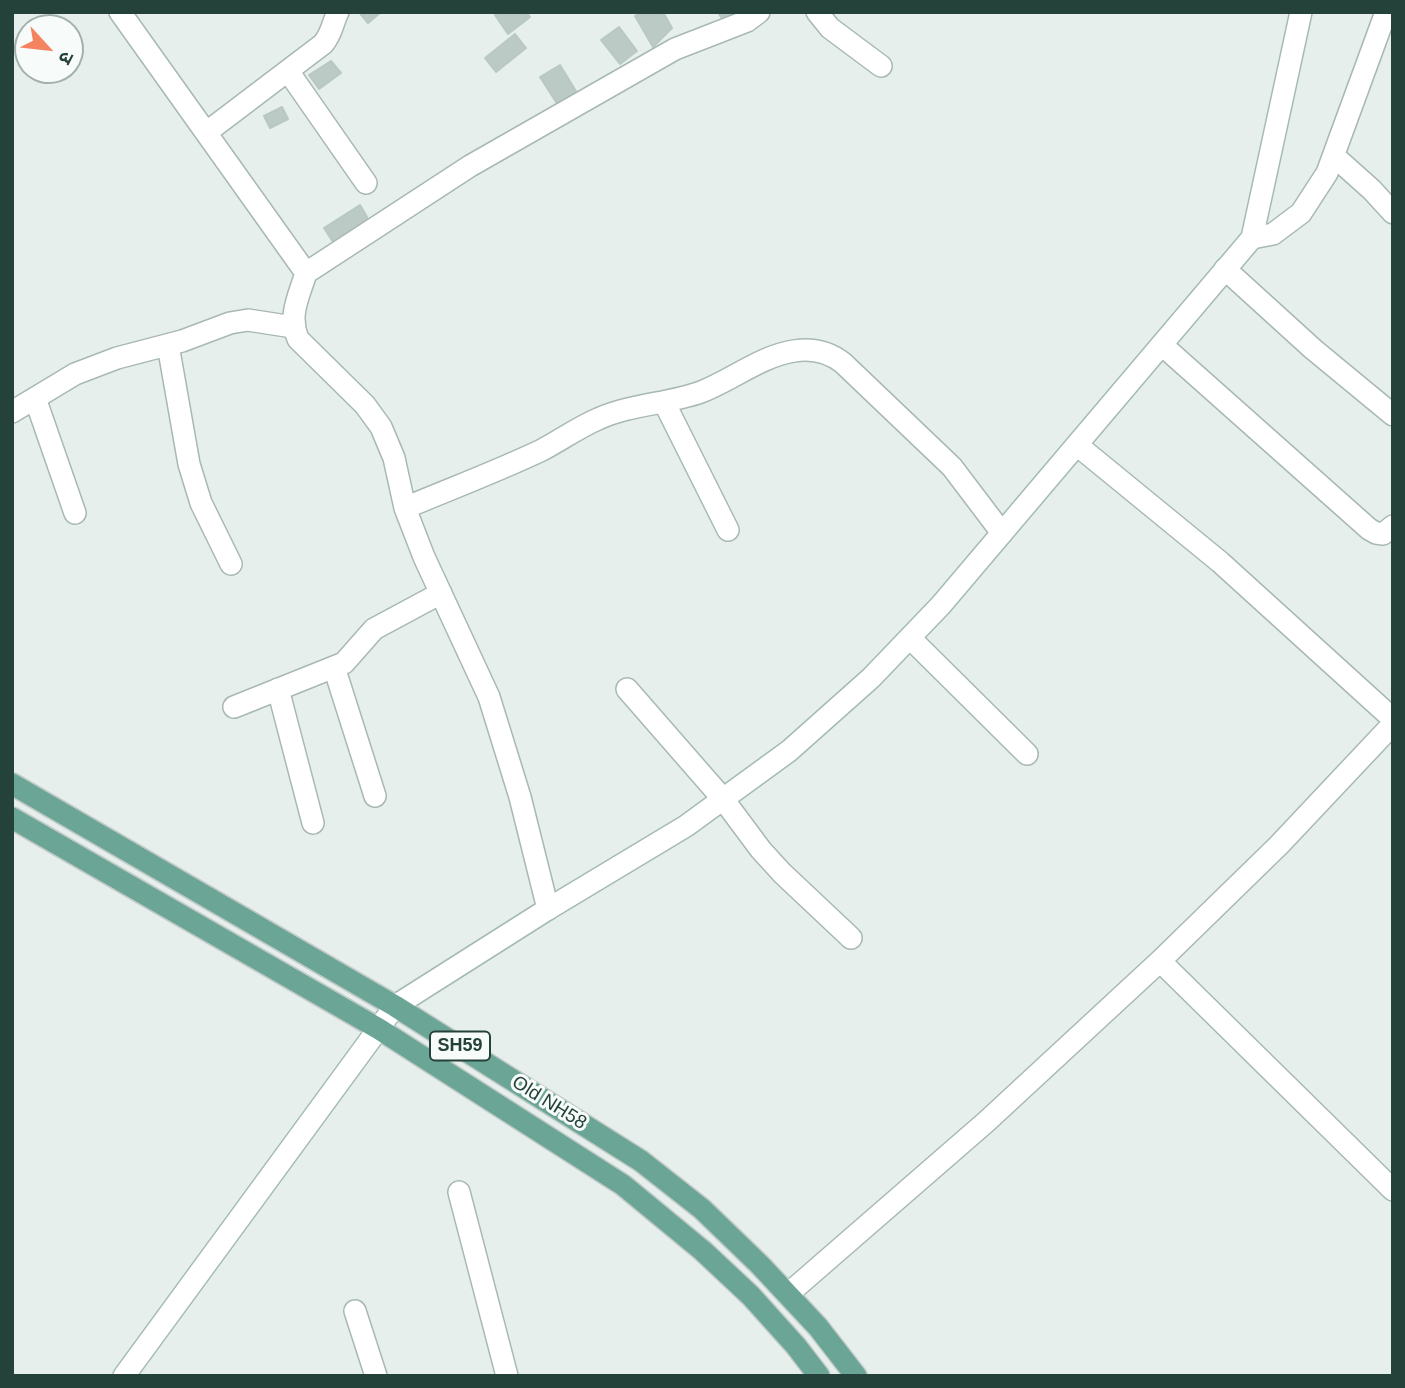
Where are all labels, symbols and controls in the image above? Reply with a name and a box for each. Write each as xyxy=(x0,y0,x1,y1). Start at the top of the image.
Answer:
north arrow xyxy=(14,14,84,84)
text: उ xyxy=(54,48,78,68)
road number: SH59 xyxy=(430,1031,490,1060)
street label: Old NH58 xyxy=(508,1071,590,1135)

